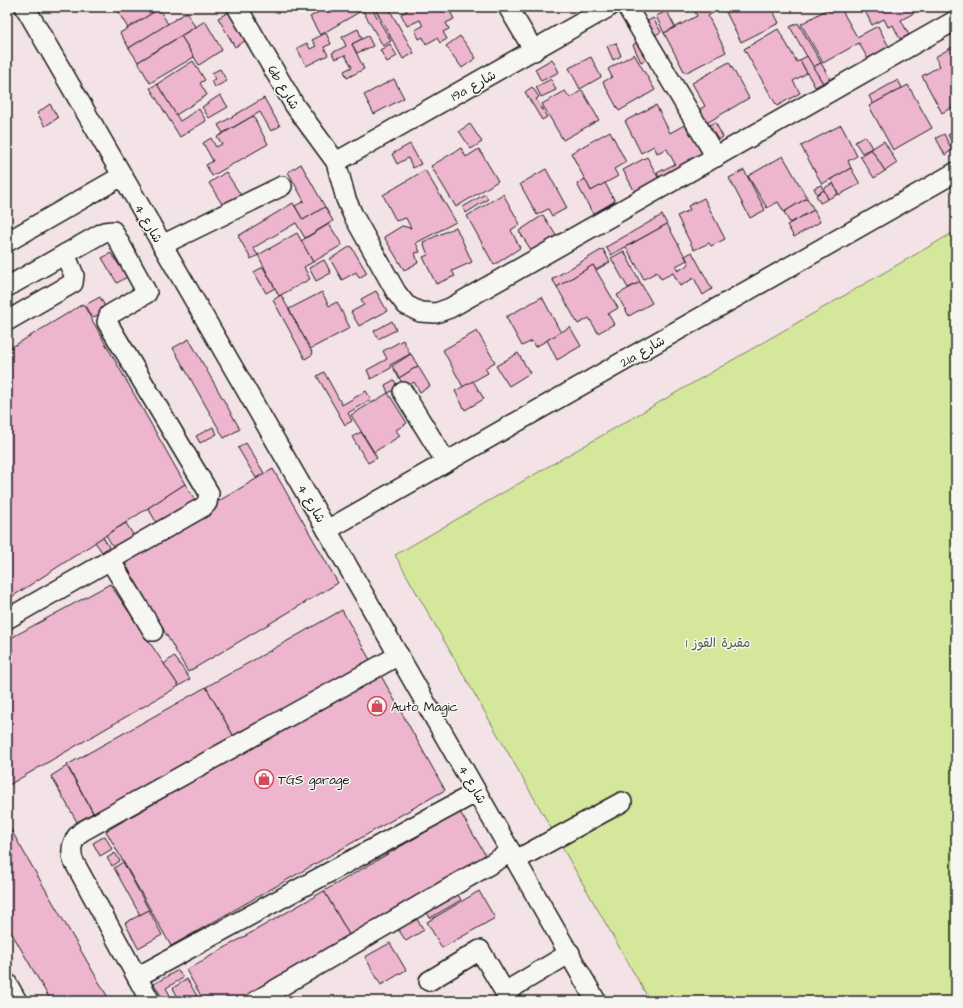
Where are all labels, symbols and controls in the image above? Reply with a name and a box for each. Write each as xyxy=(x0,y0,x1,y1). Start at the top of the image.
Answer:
street label: 6b شارع xyxy=(263,62,303,113)
street label: 19a شارع xyxy=(448,66,499,106)
street label: شارع 4 xyxy=(130,201,166,246)
street label: 21a شارع xyxy=(617,332,668,372)
street label: شارع 4 xyxy=(293,481,329,526)
park label: مقبرة القوز 1 xyxy=(686,634,750,652)
shop icon: Auto Magic xyxy=(366,695,388,717)
place label: Auto Magic xyxy=(391,698,458,717)
street label: شارع 4 xyxy=(454,762,490,807)
shop icon: TGS garage xyxy=(253,768,275,790)
place label: TGS garage xyxy=(278,771,350,790)

